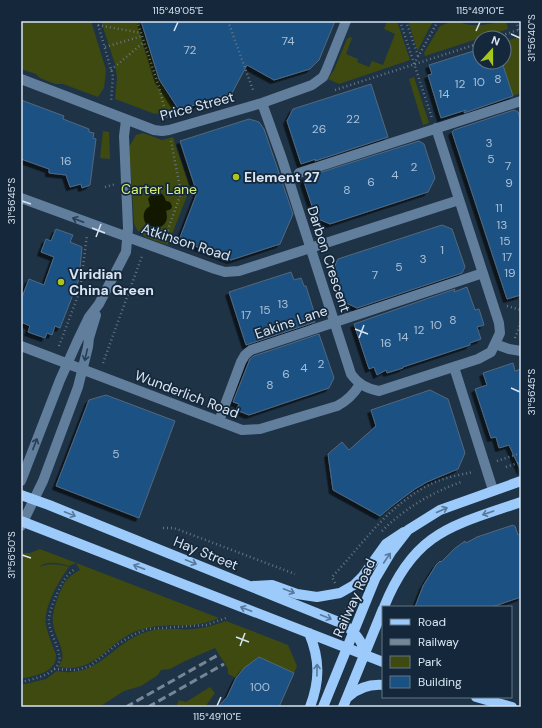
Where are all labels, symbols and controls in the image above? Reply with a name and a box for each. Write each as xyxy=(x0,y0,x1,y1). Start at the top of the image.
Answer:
text: 115°49'05"E xyxy=(152,4,204,17)
text: 115°49'10"E xyxy=(456,4,504,17)
text: 31°56'40"S xyxy=(525,14,538,62)
north arrow xyxy=(472,30,512,70)
house number: 74 xyxy=(282,33,294,49)
text: N xyxy=(489,33,502,49)
house number: 72 xyxy=(183,42,197,58)
house number: 8 xyxy=(494,71,502,87)
house number: 10 xyxy=(473,74,485,90)
house number: 12 xyxy=(455,76,465,92)
house number: 14 xyxy=(438,86,450,102)
street label: Price Street xyxy=(158,87,236,125)
house number: 22 xyxy=(346,111,360,127)
house number: 26 xyxy=(312,121,326,137)
house number: 3 xyxy=(485,135,493,151)
house number: 5 xyxy=(487,151,495,167)
house number: 16 xyxy=(60,153,72,169)
house number: 7 xyxy=(505,158,511,174)
house number: 2 xyxy=(411,159,418,175)
house number: 4 xyxy=(391,167,399,183)
place label: Element 27 xyxy=(244,168,320,186)
marker: Element 27 xyxy=(231,172,241,182)
house number: 6 xyxy=(367,174,375,190)
house number: 9 xyxy=(505,175,513,191)
text: 31°56'45"S xyxy=(5,178,18,224)
park label: Carter Lane xyxy=(121,180,197,198)
house number: 8 xyxy=(343,182,351,198)
house number: 11 xyxy=(495,200,503,216)
street label: Darbon Crescent xyxy=(303,204,355,314)
one-way arrow xyxy=(73,215,85,223)
house number: 13 xyxy=(497,217,507,233)
street label: Atkinson Road xyxy=(139,219,233,265)
house number: 15 xyxy=(499,233,511,249)
house number: 1 xyxy=(440,242,444,258)
house number: 17 xyxy=(502,249,512,265)
house number: 3 xyxy=(419,251,427,267)
house number: 5 xyxy=(395,259,403,275)
place label: Viridian China Green xyxy=(69,265,154,299)
house number: 19 xyxy=(504,265,516,281)
house number: 7 xyxy=(372,267,378,283)
marker: Viridian China Green xyxy=(56,277,66,287)
house number: 13 xyxy=(278,296,288,312)
street label: Eakins Lane xyxy=(252,301,330,343)
house number: 15 xyxy=(259,302,271,318)
house number: 17 xyxy=(241,307,251,323)
house number: 8 xyxy=(449,312,457,328)
house number: 10 xyxy=(430,317,442,333)
house number: 12 xyxy=(414,322,424,338)
house number: 14 xyxy=(397,329,409,345)
house number: 16 xyxy=(380,335,392,351)
one-way arrow xyxy=(82,348,90,361)
house number: 2 xyxy=(318,356,325,372)
house number: 4 xyxy=(300,360,308,376)
street label: Wunderlich Road xyxy=(132,366,242,422)
house number: 6 xyxy=(282,366,290,382)
text: 31°56'45"S xyxy=(525,369,538,415)
house number: 8 xyxy=(266,377,274,393)
one-way arrow xyxy=(32,439,40,451)
house number: 5 xyxy=(112,446,120,462)
one-way arrow xyxy=(435,505,447,513)
one-way arrow xyxy=(483,510,495,518)
one-way arrow xyxy=(64,511,76,518)
text: 31°56'50"S xyxy=(5,531,18,579)
street label: Hay Street xyxy=(171,532,241,574)
one-way arrow xyxy=(383,553,391,564)
street label: Railway Road xyxy=(329,556,379,640)
one-way arrow xyxy=(185,559,197,567)
one-way arrow xyxy=(134,563,146,571)
one-way arrow xyxy=(282,588,294,596)
one-way arrow xyxy=(241,604,253,612)
legend xyxy=(382,606,512,698)
one-way arrow xyxy=(320,613,332,621)
text: Road xyxy=(418,614,446,630)
text: Railway xyxy=(418,634,459,650)
text: Park xyxy=(418,654,442,670)
one-way arrow xyxy=(313,664,321,677)
text: Building xyxy=(418,674,462,690)
house number: 100 xyxy=(250,679,270,695)
text: 115°49'10"E xyxy=(193,710,241,723)

